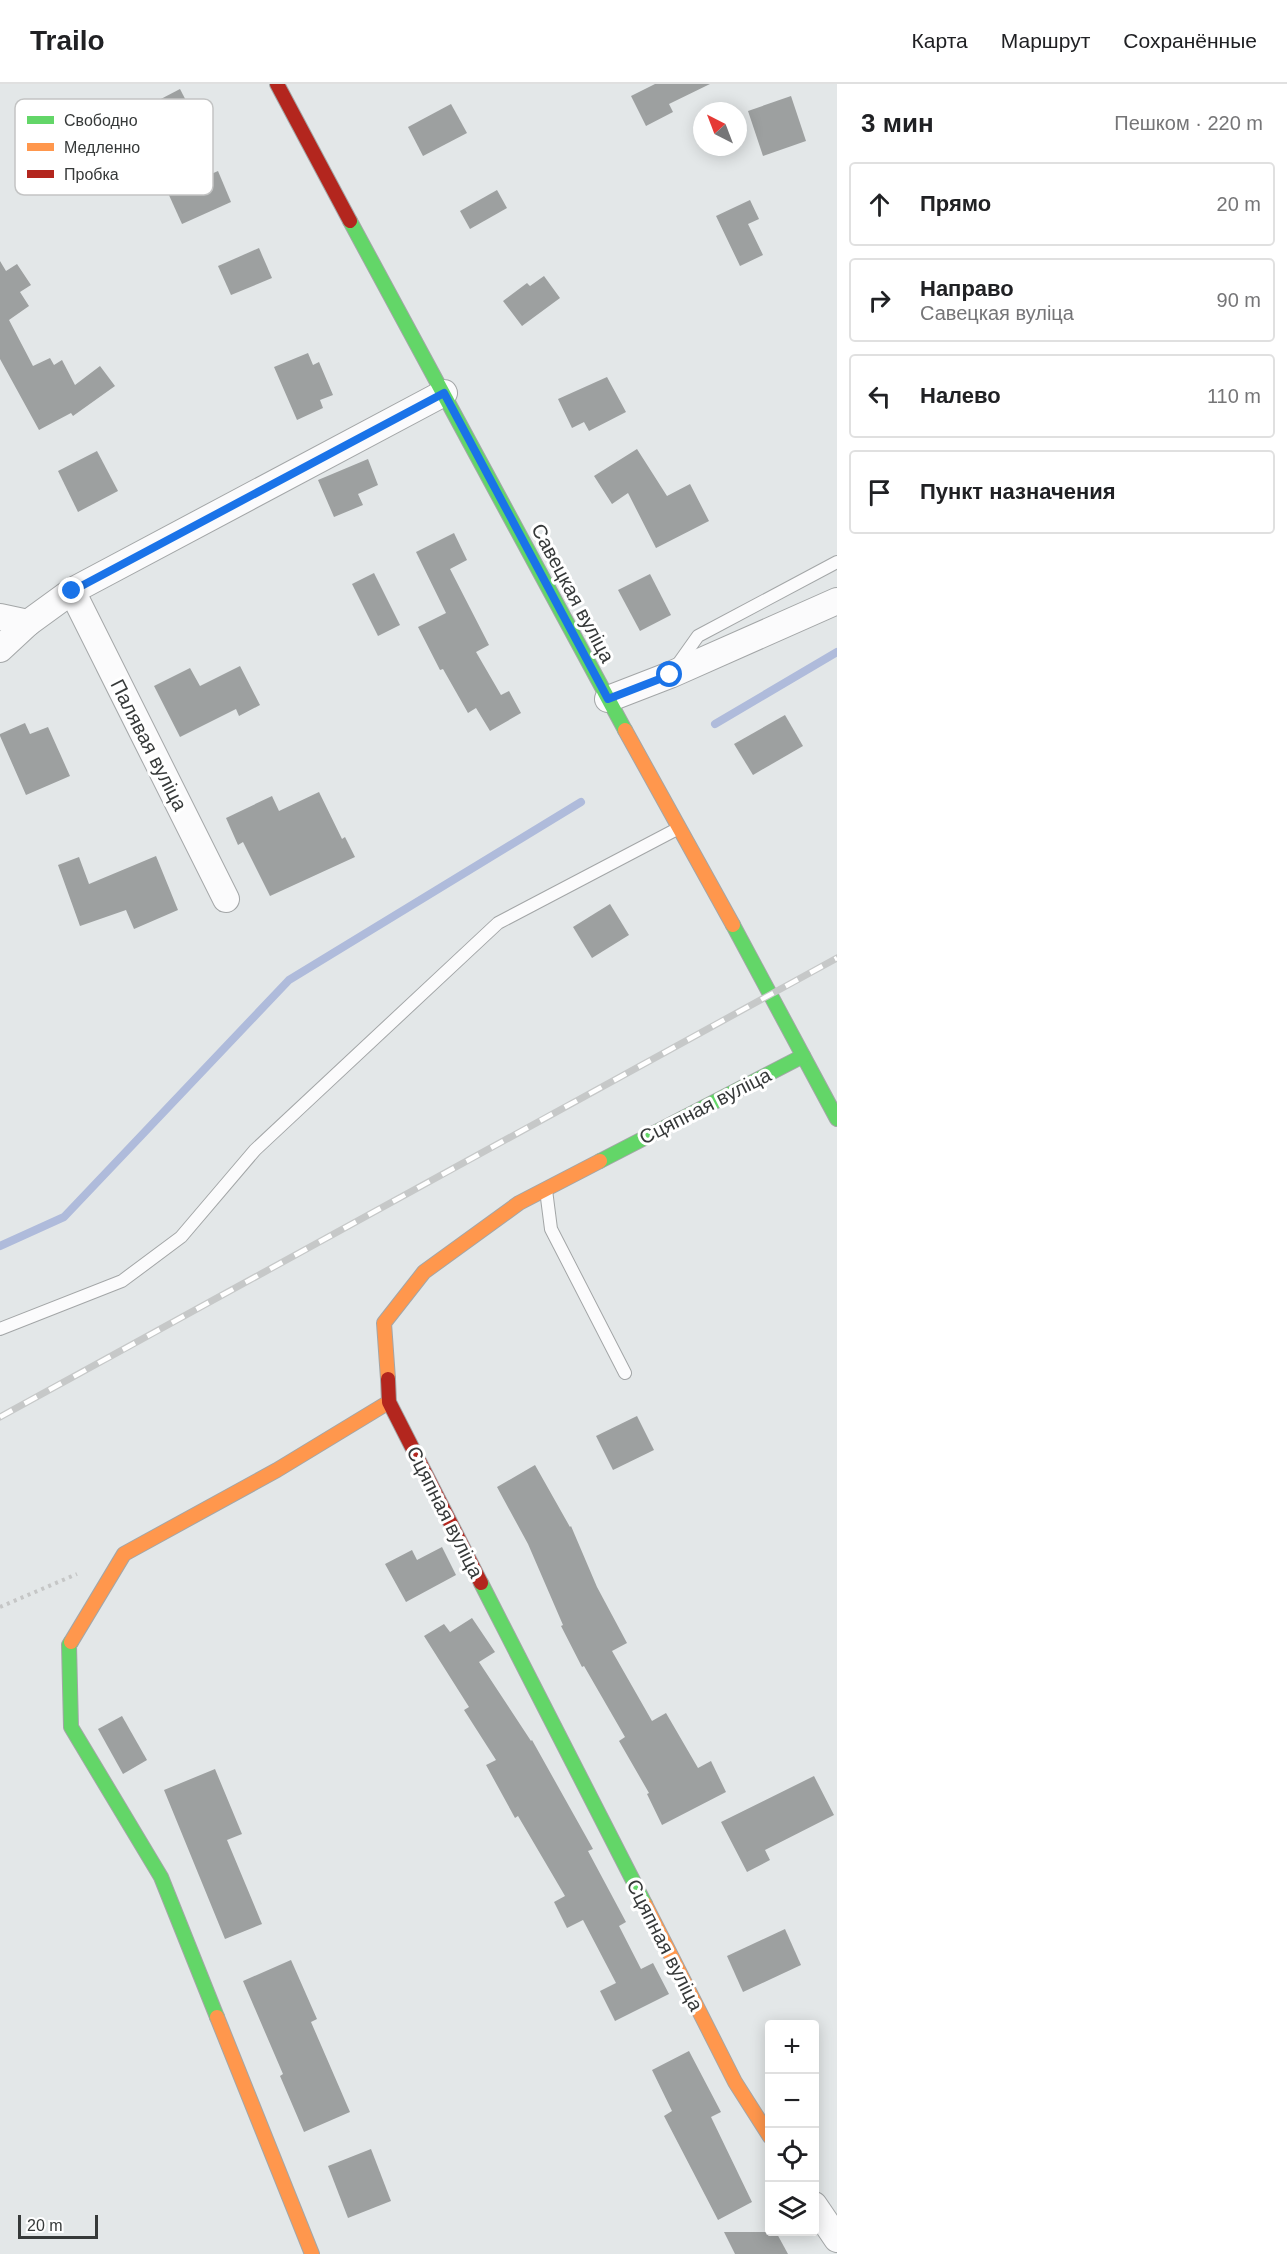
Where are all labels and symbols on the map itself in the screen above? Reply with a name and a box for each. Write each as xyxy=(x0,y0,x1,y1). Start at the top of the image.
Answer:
legend xyxy=(15,99,213,195)
north arrow xyxy=(693,102,747,156)
text: Свободно xyxy=(64,112,138,129)
text: Медленно xyxy=(64,139,140,156)
text: Пробка xyxy=(64,166,119,183)
street label: Савецкая вуліца xyxy=(527,520,619,667)
route end xyxy=(58,577,84,603)
route start xyxy=(656,661,682,687)
street label: Палявая вуліца xyxy=(106,676,192,815)
street label: Сцяпная вуліца xyxy=(636,1063,775,1149)
street label: Сцяпная вуліца xyxy=(402,1443,488,1582)
street label: Сцяпная вуліца xyxy=(622,1876,708,2015)
scale bar xyxy=(18,2212,98,2240)

